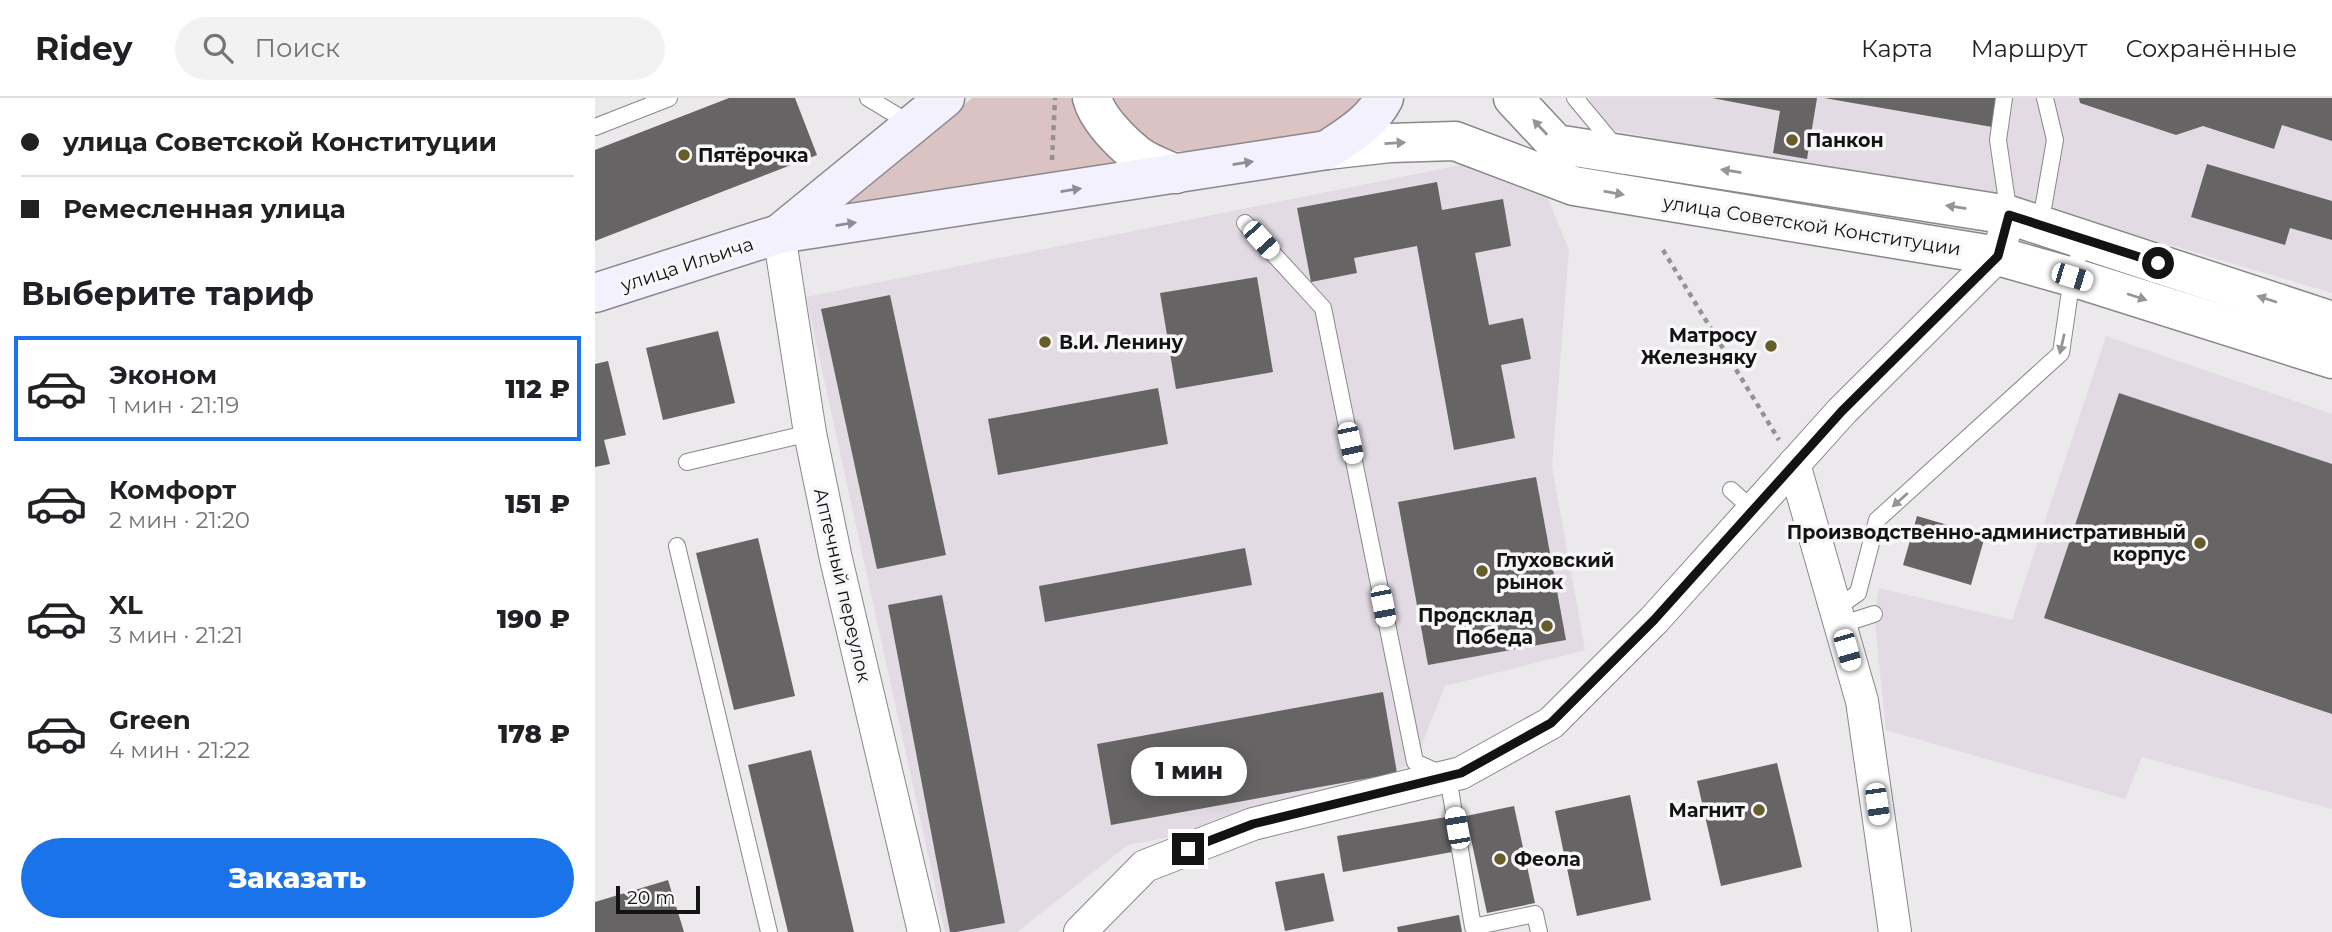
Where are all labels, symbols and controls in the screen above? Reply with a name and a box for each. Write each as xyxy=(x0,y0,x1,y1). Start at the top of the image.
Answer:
search box xyxy=(175,17,665,80)
text: Ridey xyxy=(35,28,133,68)
icon: search xyxy=(199,29,237,67)
text: Поиск xyxy=(255,32,340,64)
text: Карта xyxy=(1861,34,1933,63)
text: Маршрут xyxy=(1971,34,2087,63)
text: Сохранённые xyxy=(2125,34,2297,63)
one-way arrow xyxy=(1532,118,1548,136)
text: улица Советской Конституции xyxy=(63,126,497,158)
place label: Панкон xyxy=(1806,129,1884,152)
marker: Панкон xyxy=(1784,132,1800,148)
one-way arrow xyxy=(1384,137,1406,148)
place label: Пятёрочка xyxy=(698,144,808,167)
marker: Пятёрочка xyxy=(676,147,692,163)
one-way arrow xyxy=(1232,157,1254,168)
one-way arrow xyxy=(1720,165,1742,176)
one-way arrow xyxy=(1060,185,1082,196)
one-way arrow xyxy=(1603,188,1625,199)
street label: улица Советской Конституции xyxy=(1660,190,1963,260)
text: Ремесленная улица xyxy=(63,193,346,225)
one-way arrow xyxy=(1945,201,1967,212)
car xyxy=(1240,217,1283,263)
one-way arrow xyxy=(835,218,857,229)
street label: улица Ильича xyxy=(617,232,756,297)
route start xyxy=(2142,247,2174,279)
car xyxy=(2049,261,2096,293)
text: Выберите тариф xyxy=(21,274,314,313)
one-way arrow xyxy=(2127,292,2148,303)
one-way arrow xyxy=(2257,294,2278,304)
place label: Матросу Железняку xyxy=(1641,324,1757,369)
place label: В.И. Ленину xyxy=(1059,331,1183,354)
one-way arrow xyxy=(2056,333,2067,355)
marker: В.И. Ленину xyxy=(1037,334,1053,350)
marker: Матросу Железняку xyxy=(1763,338,1779,354)
icon: car xyxy=(25,357,88,420)
text: Эконом xyxy=(109,359,217,391)
text: 112 ₽ xyxy=(505,373,570,405)
text: 1 мин · 21:19 xyxy=(109,391,239,419)
car xyxy=(1336,420,1365,466)
icon: car xyxy=(25,472,88,535)
text: Комфорт xyxy=(109,474,236,506)
street label: Аптечный переулок xyxy=(809,486,876,685)
text: 151 ₽ xyxy=(505,488,570,520)
one-way arrow xyxy=(1891,492,1908,507)
text: 2 мин · 21:20 xyxy=(109,506,250,534)
place label: Производственно-административный корпус xyxy=(1787,521,2186,566)
marker: Производственно-административный корпус xyxy=(2192,535,2208,551)
place label: Глуховский рынок xyxy=(1496,549,1614,594)
marker: Глуховский рынок xyxy=(1474,563,1490,579)
car xyxy=(1369,583,1398,629)
icon: car xyxy=(25,587,88,650)
text: XL xyxy=(109,589,143,621)
text: 190 ₽ xyxy=(497,603,570,635)
place label: Продсклад Победа xyxy=(1418,604,1533,649)
marker: Продсклад Победа xyxy=(1539,618,1555,634)
text: 3 мин · 21:21 xyxy=(109,621,243,649)
car xyxy=(1832,627,1863,673)
icon: car xyxy=(25,702,88,765)
text: Green xyxy=(109,704,191,736)
text: 178 ₽ xyxy=(498,718,570,750)
text: 4 мин · 21:22 xyxy=(109,736,250,764)
callout: 1 мин xyxy=(1130,748,1246,796)
text: 1 мин xyxy=(1155,757,1223,785)
car xyxy=(1864,782,1891,826)
place label: Магнит xyxy=(1669,799,1746,822)
marker: Магнит xyxy=(1751,802,1767,818)
car xyxy=(1444,805,1471,851)
route end xyxy=(1172,833,1204,865)
button: Заказать xyxy=(21,838,574,918)
place label: Феола xyxy=(1514,848,1581,871)
marker: Феола xyxy=(1492,851,1508,867)
scale bar xyxy=(616,883,700,915)
text: 20 m xyxy=(627,886,675,909)

